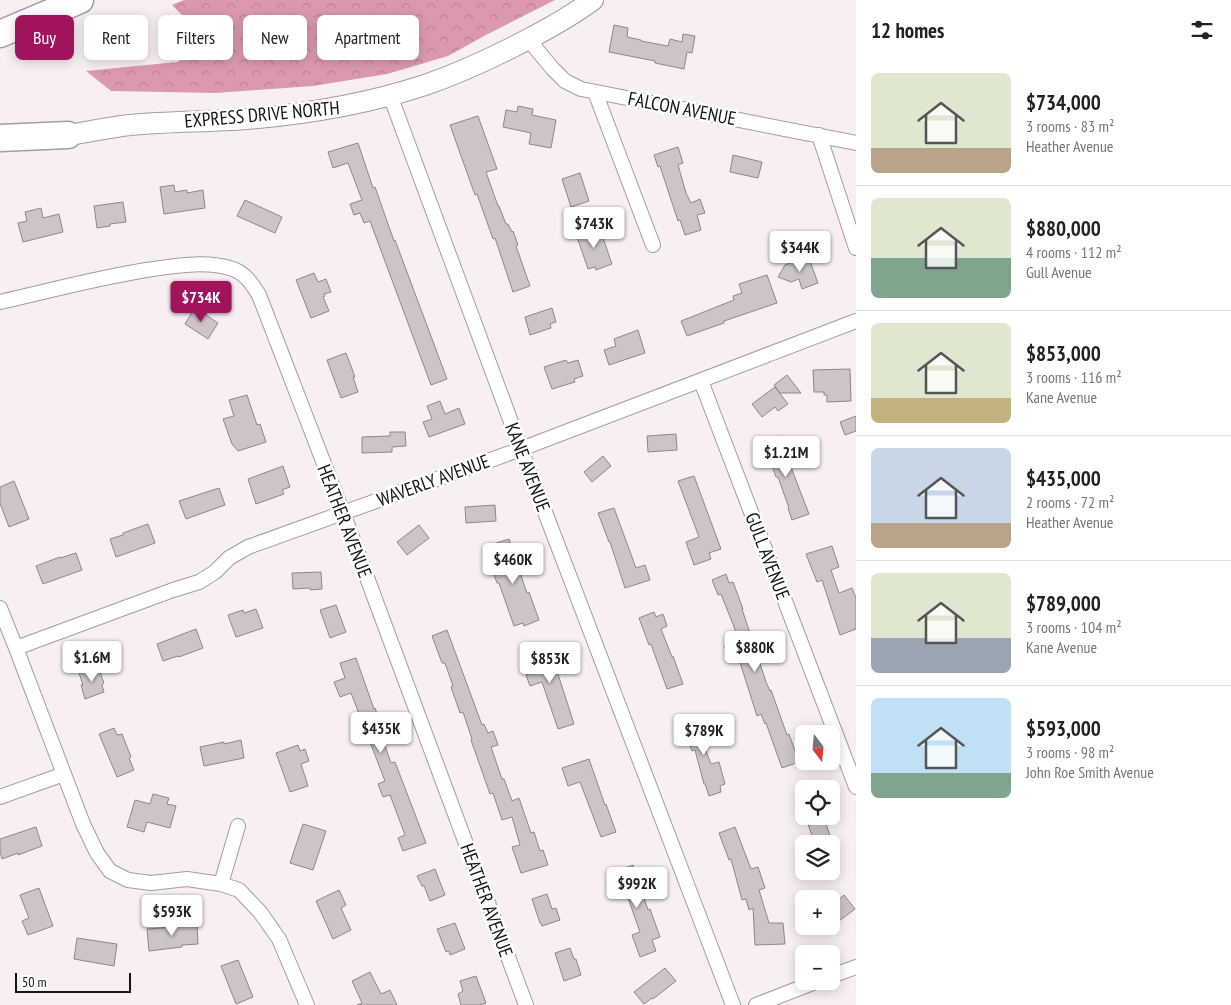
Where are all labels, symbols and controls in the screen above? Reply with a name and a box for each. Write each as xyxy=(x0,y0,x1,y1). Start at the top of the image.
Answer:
chip: Buy xyxy=(15,15,74,60)
chip: Rent xyxy=(84,15,148,60)
chip: Filters xyxy=(158,15,233,60)
chip: New xyxy=(243,15,307,60)
chip: Apartment xyxy=(317,15,419,60)
icon: filters xyxy=(1188,16,1216,44)
text: 12 homes xyxy=(871,17,944,44)
street label: FALCON AVENUE xyxy=(626,86,738,130)
text: $734,000 xyxy=(1026,89,1101,116)
icon: home xyxy=(911,93,971,153)
street label: EXPRESS DRIVE NORTH xyxy=(183,95,341,133)
text: 3 rooms · 83 m² xyxy=(1026,116,1114,136)
text: Heather Avenue xyxy=(1026,136,1113,156)
pin: $743K xyxy=(559,206,629,249)
text: $743K xyxy=(575,213,613,233)
text: $880,000 xyxy=(1026,215,1101,242)
icon: home xyxy=(911,218,971,278)
pin: $344K xyxy=(765,230,835,273)
text: $344K xyxy=(781,237,819,257)
text: 4 rooms · 112 m² xyxy=(1026,242,1122,262)
text: Gull Avenue xyxy=(1026,262,1092,282)
pin: $734K xyxy=(166,280,236,323)
text: $734K xyxy=(182,287,220,307)
text: $853,000 xyxy=(1026,340,1101,367)
icon: home xyxy=(911,343,971,403)
text: 3 rooms · 116 m² xyxy=(1026,367,1122,387)
text: Kane Avenue xyxy=(1026,387,1097,407)
street label: KANE AVENUE xyxy=(500,419,556,515)
pin: $1.21M xyxy=(745,436,827,478)
text: $1.21M xyxy=(764,442,808,462)
street label: WAVERLY AVENUE xyxy=(373,449,493,511)
street label: HEATHER AVENUE xyxy=(312,461,378,581)
text: $435,000 xyxy=(1026,465,1101,492)
icon: home xyxy=(911,468,971,528)
text: 2 rooms · 72 m² xyxy=(1026,492,1114,512)
street label: GULL AVENUE xyxy=(740,509,796,603)
text: Heather Avenue xyxy=(1026,512,1113,532)
pin: $460K xyxy=(478,542,548,585)
text: $460K xyxy=(494,549,532,569)
text: $789,000 xyxy=(1026,590,1101,617)
icon: home xyxy=(911,593,971,653)
text: 3 rooms · 104 m² xyxy=(1026,617,1122,637)
pin: $880K xyxy=(720,630,790,673)
text: $880K xyxy=(736,637,774,657)
text: Kane Avenue xyxy=(1026,637,1097,657)
pin: $1.6M xyxy=(57,640,127,683)
pin: $853K xyxy=(515,642,585,684)
text: $1.6M xyxy=(74,647,110,667)
text: $853K xyxy=(531,648,569,668)
pin: $435K xyxy=(346,712,416,754)
pin: $789K xyxy=(669,714,739,756)
text: $593,000 xyxy=(1026,715,1101,742)
text: $435K xyxy=(362,718,400,738)
icon: home xyxy=(911,718,971,778)
text: $789K xyxy=(685,720,723,740)
north arrow xyxy=(795,725,840,770)
map controls xyxy=(795,725,840,990)
text: 3 rooms · 98 m² xyxy=(1026,742,1114,762)
text: John Roe Smith Avenue xyxy=(1026,762,1154,782)
button: locate xyxy=(795,780,840,825)
button: layers xyxy=(795,835,840,880)
street label: HEATHER AVENUE xyxy=(455,840,519,960)
pin: $992K xyxy=(602,866,672,909)
text: $992K xyxy=(618,873,656,893)
button: + xyxy=(795,890,840,935)
pin: $593K xyxy=(137,894,207,937)
text: $593K xyxy=(153,901,191,921)
button: − xyxy=(795,945,840,990)
scale bar xyxy=(15,970,131,993)
text: 50 m xyxy=(22,973,47,991)

